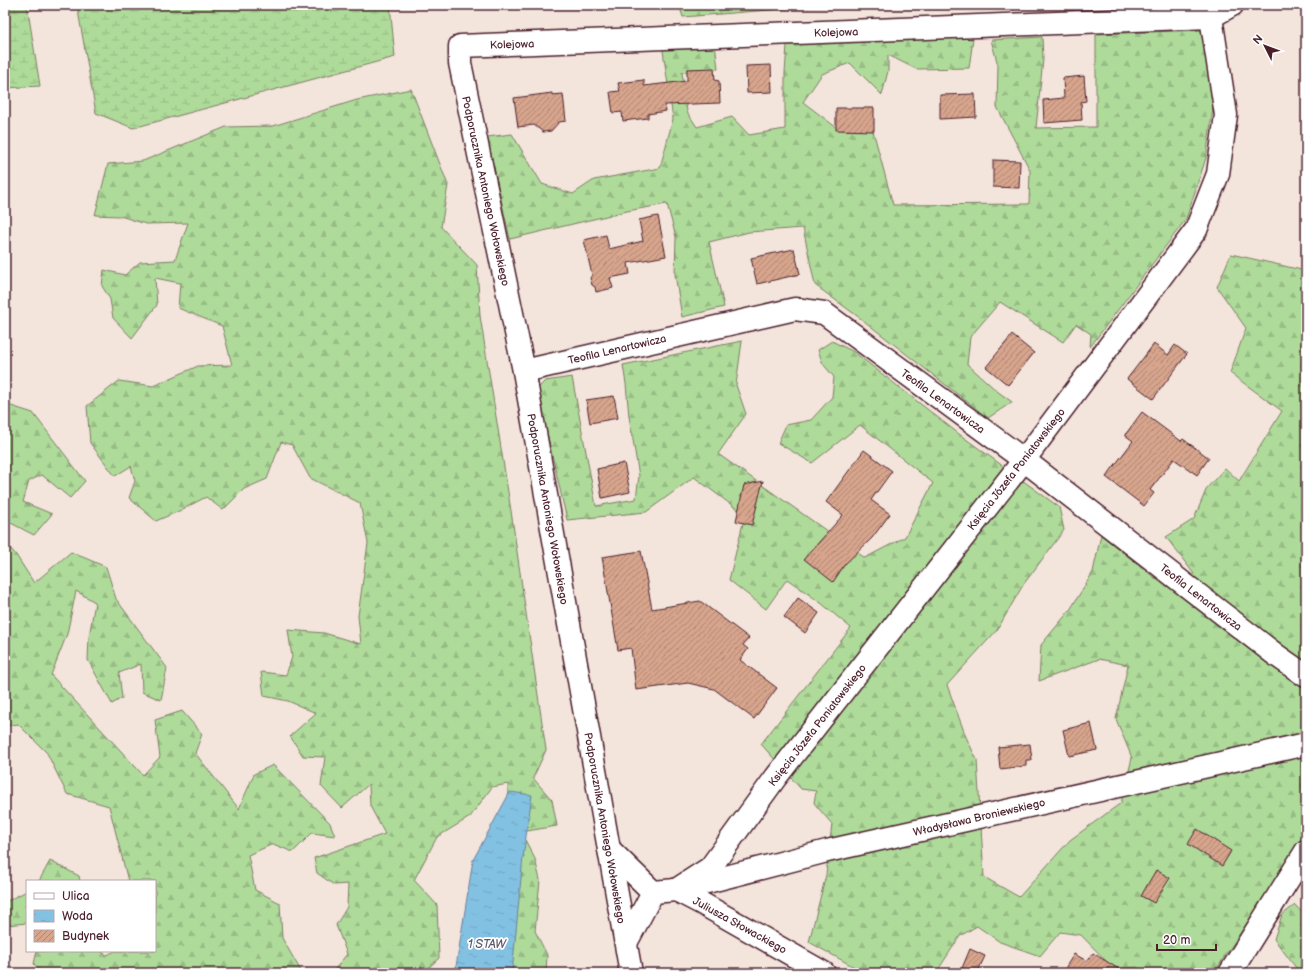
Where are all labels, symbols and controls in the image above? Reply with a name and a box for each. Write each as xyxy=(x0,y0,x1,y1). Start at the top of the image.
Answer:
street label: Kolejowa xyxy=(814,25,858,40)
north arrow xyxy=(1245,26,1285,66)
text: N xyxy=(1250,32,1266,47)
street label: Kolejowa xyxy=(490,37,534,52)
street label: Podporucznika Antoniego Wołowskiego xyxy=(459,95,512,287)
street label: Teofila Lenartowicza xyxy=(567,332,668,367)
street label: Teofila Lenartowicza xyxy=(898,367,987,436)
street label: Księcia Józefa Poniatowskiego xyxy=(965,406,1068,533)
street label: Podporucznika Antoniego Wołowskiego xyxy=(524,413,571,606)
street label: Teofila Lenartowicza xyxy=(1157,561,1244,633)
street label: Księcia Józefa Poniatowskiego xyxy=(766,662,869,789)
street label: Podporucznika Antoniego Wołowskiego xyxy=(581,732,628,925)
street label: Władysława Broniewskiego xyxy=(912,796,1046,839)
legend xyxy=(26,880,156,952)
text: Ulica xyxy=(62,889,90,904)
street label: Juliusza Słowackiego xyxy=(691,894,789,957)
text: Woda xyxy=(62,909,93,924)
scale bar xyxy=(1157,926,1216,952)
text: Budynek xyxy=(62,929,109,944)
text: 20 m xyxy=(1163,933,1190,948)
water label: 1 STAW xyxy=(468,937,507,952)

